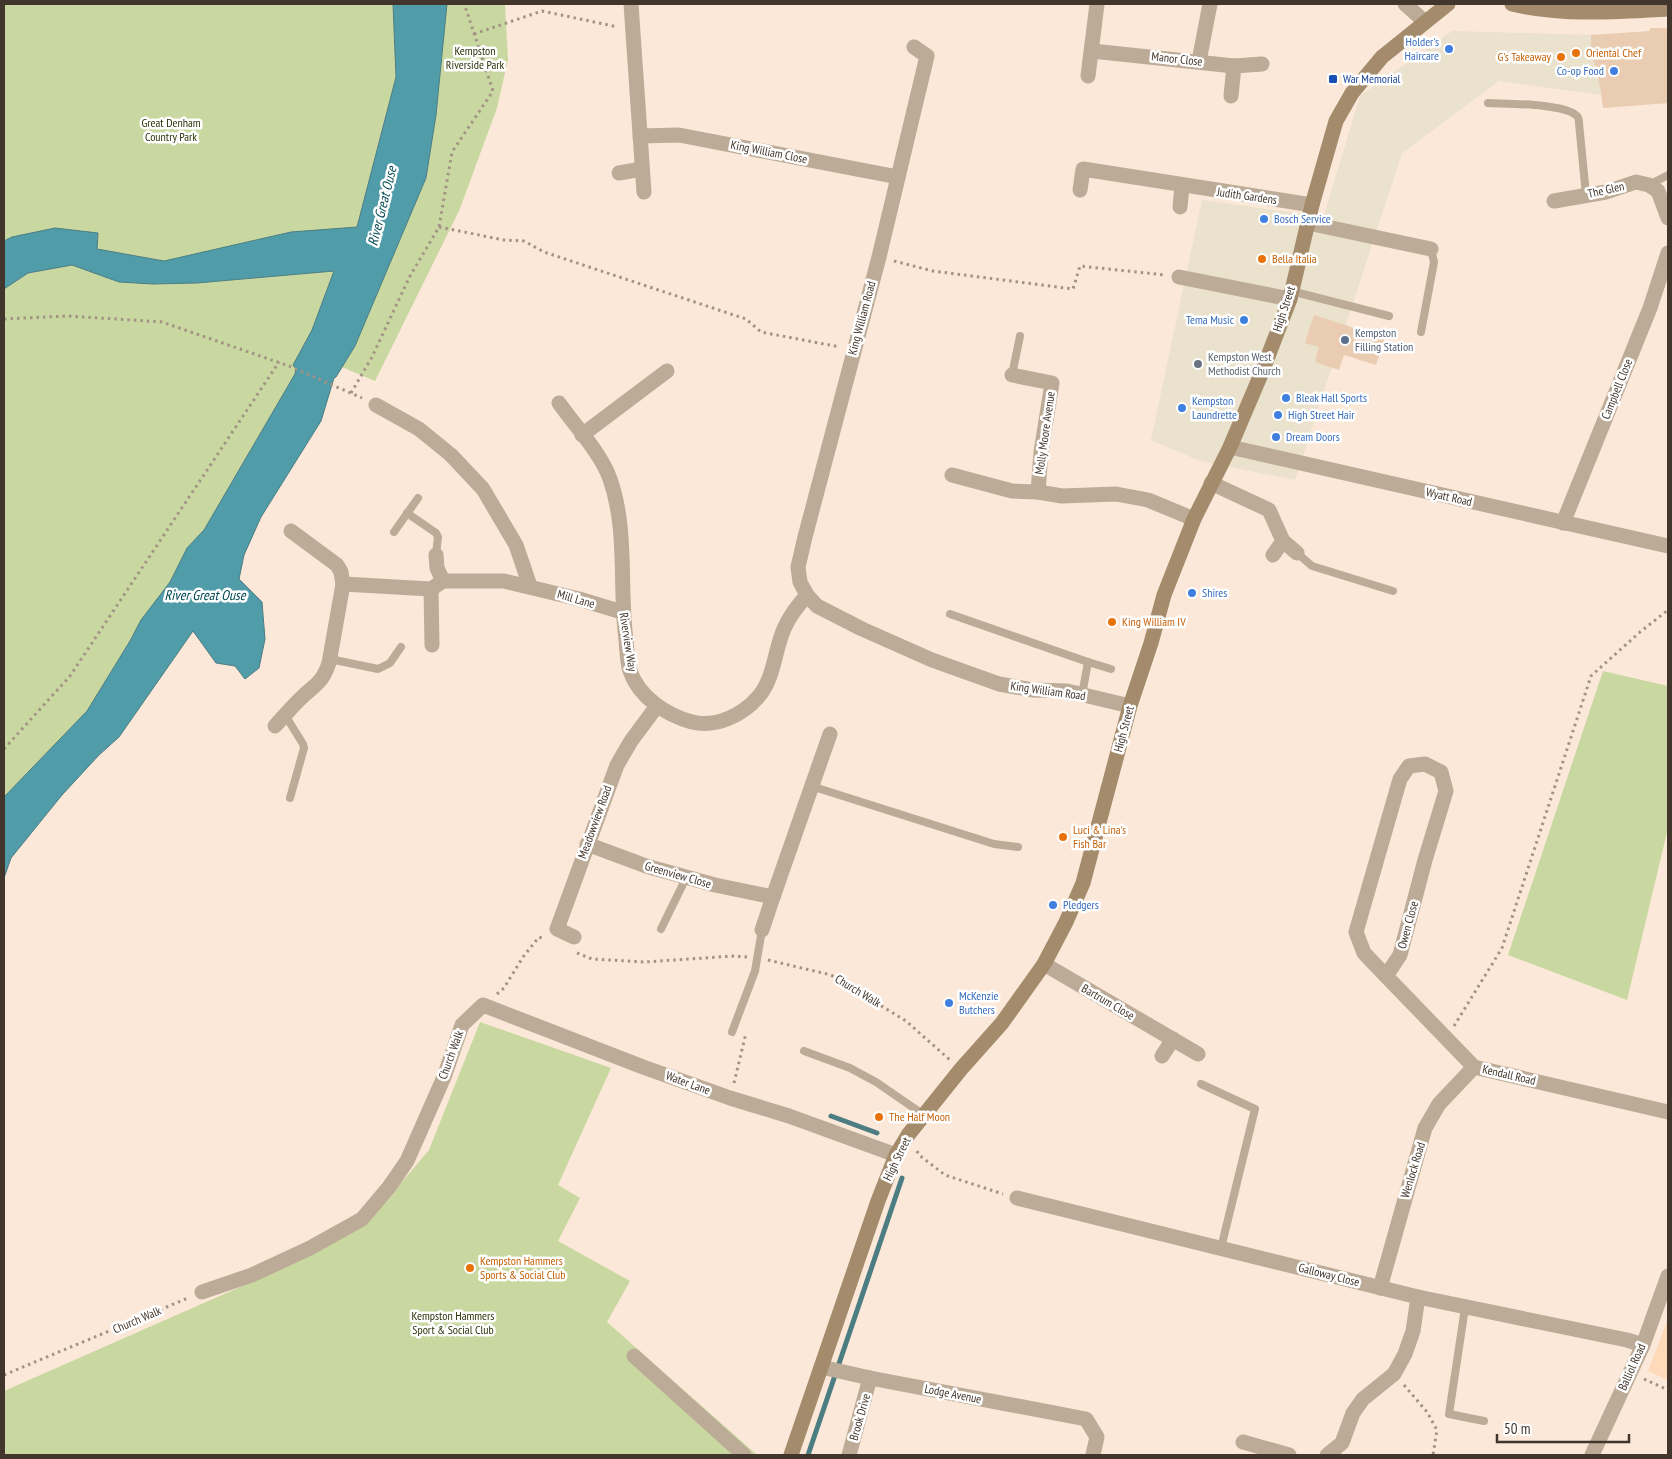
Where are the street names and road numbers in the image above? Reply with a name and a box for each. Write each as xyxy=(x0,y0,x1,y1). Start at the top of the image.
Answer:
street label: Manor Close xyxy=(1151,48,1203,69)
street label: King William Close xyxy=(729,137,809,166)
street label: The Glen xyxy=(1586,178,1626,201)
street label: Judith Gardens xyxy=(1215,184,1278,207)
street label: King William Road xyxy=(844,279,879,356)
street label: High Street xyxy=(1269,284,1298,333)
street label: Campbell Close xyxy=(1598,356,1635,421)
street label: Molly Moore Avenue xyxy=(1031,390,1058,476)
street label: Wyatt Road xyxy=(1425,484,1474,509)
street label: Mill Lane xyxy=(556,586,597,611)
street label: Riverview Way xyxy=(616,611,641,673)
street label: King William Road xyxy=(1009,678,1087,703)
street label: High Street xyxy=(1110,704,1137,753)
street label: Meadowview Road xyxy=(574,783,615,861)
street label: Greenview Close xyxy=(643,858,713,891)
street label: Owen Close xyxy=(1394,899,1421,950)
street label: Church Walk xyxy=(832,971,884,1010)
street label: Bartrum Close xyxy=(1079,980,1137,1023)
street label: Church Walk xyxy=(435,1028,466,1081)
street label: Kendall Road xyxy=(1481,1061,1537,1088)
street label: Water Lane xyxy=(664,1068,713,1098)
street label: High Street xyxy=(880,1134,914,1183)
street label: Wenlock Road xyxy=(1397,1140,1428,1200)
street label: Galloway Close xyxy=(1297,1260,1361,1289)
street label: Church Walk xyxy=(110,1303,164,1336)
street label: Balliol Road xyxy=(1615,1341,1648,1393)
street label: Lodge Avenue xyxy=(923,1381,983,1406)
street label: Brook Drive xyxy=(846,1392,873,1442)

